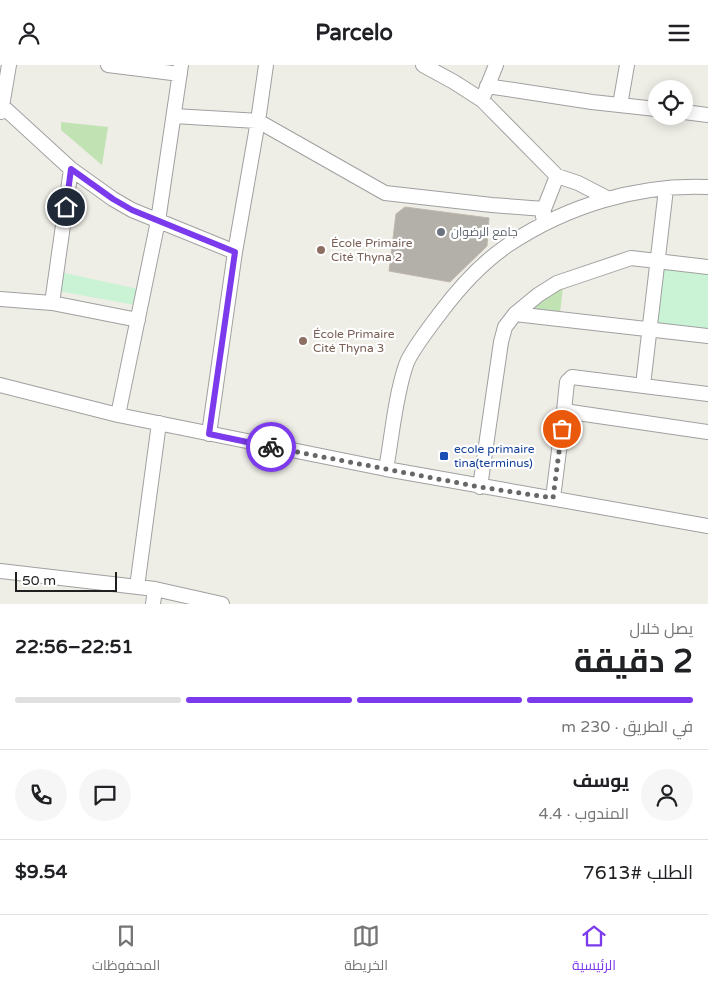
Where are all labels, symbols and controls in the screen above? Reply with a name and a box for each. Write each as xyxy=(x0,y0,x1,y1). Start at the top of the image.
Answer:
icon: person xyxy=(15,19,43,47)
icon: menu xyxy=(665,19,693,47)
text: Parcelo xyxy=(315,20,393,46)
map controls xyxy=(648,80,693,125)
button: locate xyxy=(648,80,693,125)
pin xyxy=(45,186,87,228)
icon: home xyxy=(52,193,80,221)
place label: جامع الرضوان xyxy=(451,225,518,240)
marker: جامع الرضوان xyxy=(435,226,447,238)
place label: École Primaire Cité Thyna 2 xyxy=(331,236,413,264)
marker: École Primaire Cité Thyna 2 xyxy=(315,244,327,256)
place label: École Primaire Cité Thyna 3 xyxy=(313,327,395,355)
marker: École Primaire Cité Thyna 3 xyxy=(297,335,309,347)
pin xyxy=(541,408,583,450)
icon: bag xyxy=(548,415,576,443)
courier xyxy=(246,422,296,472)
icon: bike xyxy=(257,433,285,461)
place label: ecole primaire tina(terminus) xyxy=(454,442,535,470)
marker: ecole primaire tina(terminus) xyxy=(438,450,450,462)
scale bar xyxy=(15,569,118,592)
text: 50 m xyxy=(22,572,56,589)
text: يصل خلال xyxy=(629,619,693,639)
text: 22:51–22:56 xyxy=(15,636,133,658)
text: 2 دقيقة xyxy=(574,643,693,681)
text: في الطريق · 230 m xyxy=(561,717,693,737)
button: phone xyxy=(15,769,67,821)
button: chat xyxy=(79,769,131,821)
button: person xyxy=(641,769,693,821)
text: يوسف xyxy=(573,770,629,792)
text: المندوب · 4.4 xyxy=(538,804,629,824)
text: $9.54 xyxy=(15,861,67,883)
text: الطلب #7613 xyxy=(583,862,693,884)
tab: المحفوظات xyxy=(92,922,160,978)
tab: الخريطة xyxy=(344,922,388,978)
tab: الرئيسية xyxy=(572,922,616,978)

